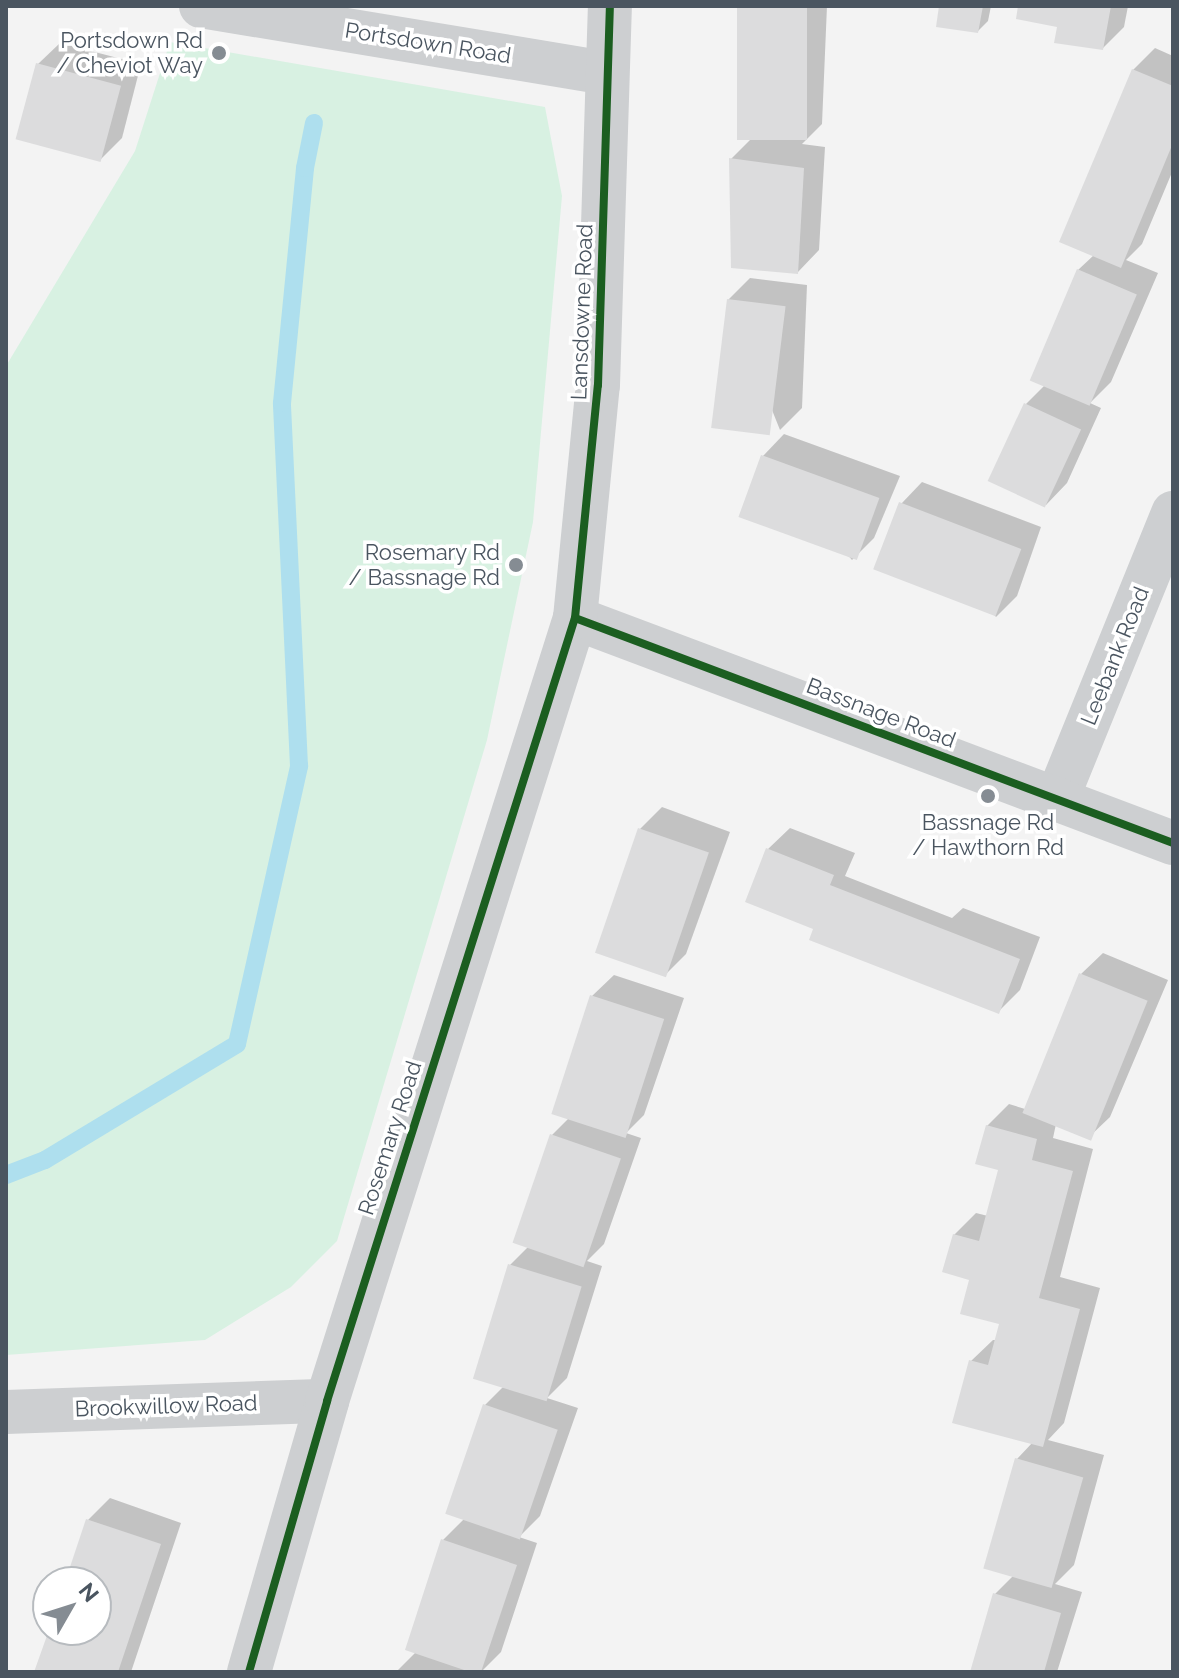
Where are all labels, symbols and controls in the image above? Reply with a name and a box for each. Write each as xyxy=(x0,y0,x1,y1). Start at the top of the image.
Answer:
street label: Portsdown Road xyxy=(343,17,513,69)
place label: Portsdown Rd / Cheviot Way xyxy=(56,27,203,78)
marker: Portsdown Rd / Cheviot Way xyxy=(210,44,228,62)
street label: Lansdowne Road xyxy=(566,223,598,401)
place label: Rosemary Rd / Bassnage Rd xyxy=(349,539,500,590)
marker: Rosemary Rd / Bassnage Rd xyxy=(507,556,525,574)
street label: Leebank Road xyxy=(1075,583,1155,729)
street label: Bassnage Road xyxy=(803,672,959,754)
marker: Bassnage Rd / Hawthorn Rd xyxy=(979,787,997,805)
place label: Bassnage Rd / Hawthorn Rd xyxy=(912,809,1064,860)
street label: Rosemary Road xyxy=(353,1057,427,1219)
street label: Brookwillow Road xyxy=(74,1390,258,1422)
north arrow xyxy=(32,1566,112,1646)
text: N xyxy=(74,1577,104,1607)

